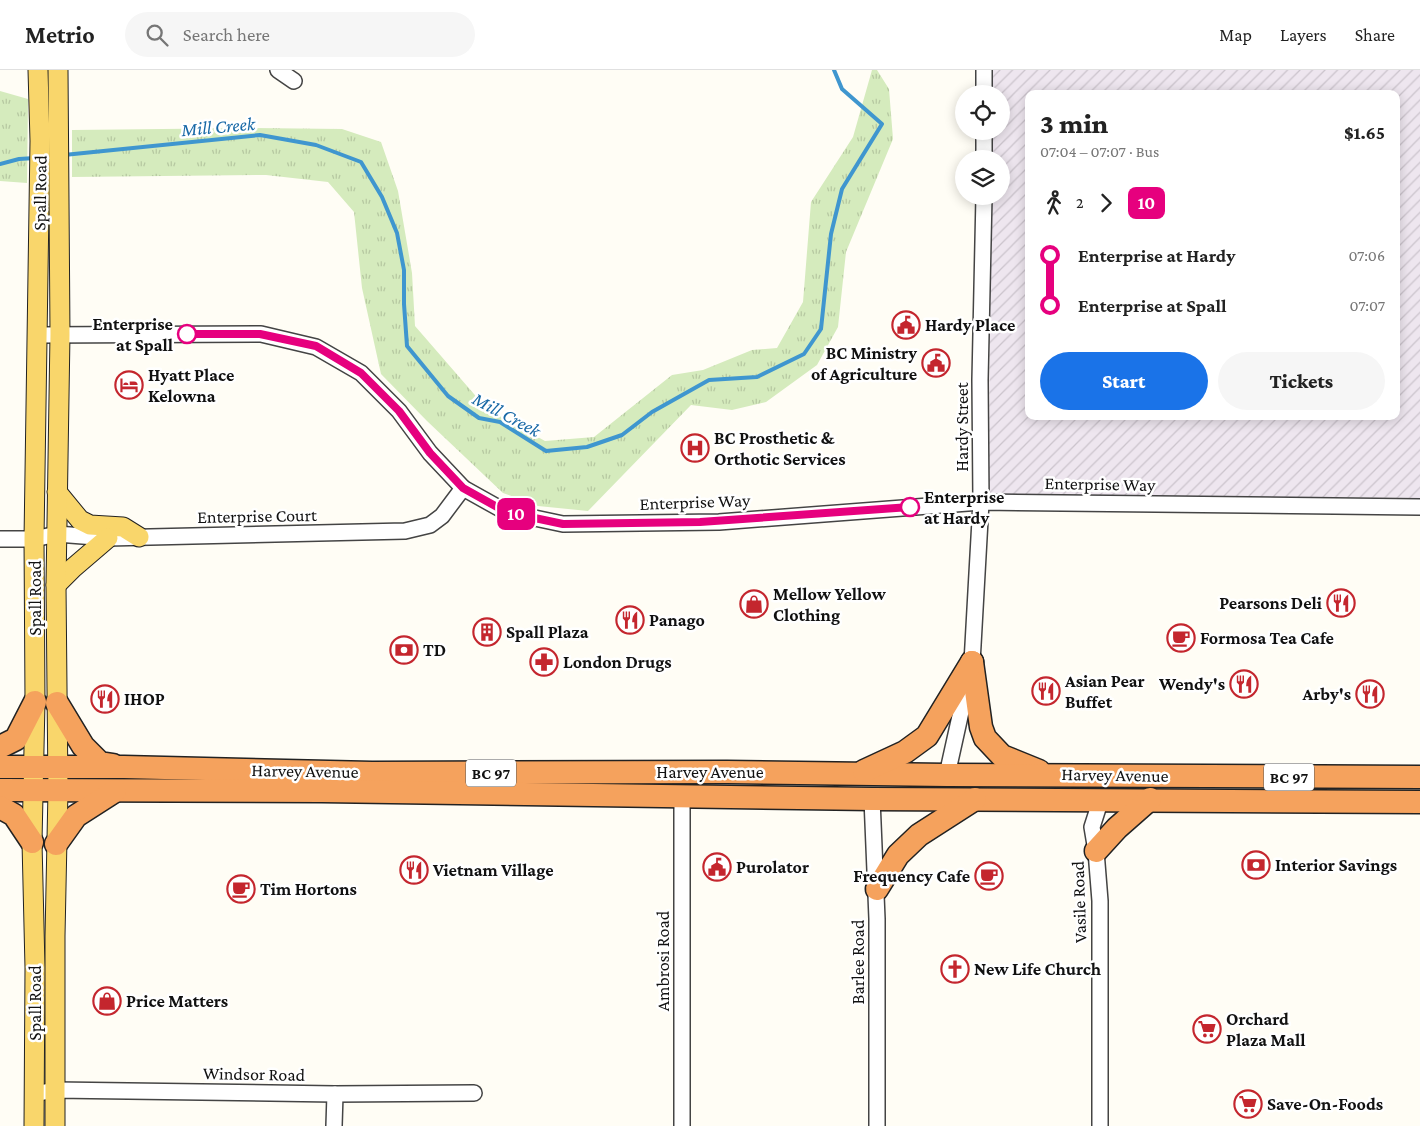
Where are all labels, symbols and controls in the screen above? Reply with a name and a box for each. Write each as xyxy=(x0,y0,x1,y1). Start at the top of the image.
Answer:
search box xyxy=(125,12,475,57)
text: Metrio xyxy=(25,21,95,48)
icon: search xyxy=(143,21,171,49)
text: Search here xyxy=(183,24,270,45)
text: Map xyxy=(1219,25,1252,45)
text: Layers xyxy=(1280,25,1327,45)
text: Share xyxy=(1355,25,1395,45)
map controls xyxy=(955,85,1010,205)
button: locate xyxy=(955,85,1010,140)
text: 3 min xyxy=(1040,108,1108,139)
water label: Mill Creek xyxy=(179,113,256,140)
text: $1.65 xyxy=(1344,122,1385,143)
text: 07:04 – 07:07 · Bus xyxy=(1040,143,1159,160)
button: layers xyxy=(955,150,1010,205)
street label: Spall Road xyxy=(29,155,51,231)
icon: walk xyxy=(1040,189,1068,217)
icon: forward xyxy=(1092,189,1120,217)
text: 10 xyxy=(1138,193,1155,213)
text: 2 xyxy=(1076,194,1084,211)
text: Enterprise at Hardy xyxy=(1078,245,1235,266)
text: 07:06 xyxy=(1348,247,1385,264)
text: Enterprise at Spall xyxy=(1078,295,1227,316)
text: 07:07 xyxy=(1350,297,1385,314)
public building icon: Hardy Place xyxy=(891,310,921,340)
place label: Enterprise at Spall xyxy=(93,314,173,355)
place label: Hardy Place xyxy=(925,315,1015,335)
marker: Enterprise at Spall xyxy=(177,324,197,344)
place label: BC Ministry of Agriculture xyxy=(811,343,917,384)
public building icon: BC Ministry of Agriculture xyxy=(921,348,951,378)
button: Start xyxy=(1040,352,1208,410)
button: Tickets xyxy=(1218,352,1385,410)
place label: Hyatt Place Kelowna xyxy=(148,365,234,406)
hotel icon: Hyatt Place Kelowna xyxy=(114,370,144,400)
street label: Hardy Street xyxy=(952,381,972,472)
water label: Mill Creek xyxy=(468,387,545,441)
place label: BC Prosthetic & Orthotic Services xyxy=(714,428,846,469)
hospital icon: BC Prosthetic & Orthotic Services xyxy=(680,433,710,463)
street label: Enterprise Way xyxy=(1044,473,1156,495)
place label: Enterprise at Hardy xyxy=(924,487,1004,528)
street label: Enterprise Way xyxy=(639,490,751,514)
marker: Enterprise at Hardy xyxy=(900,497,920,517)
line badge: 10 xyxy=(494,498,538,530)
text: 10 xyxy=(507,504,525,524)
street label: Enterprise Court xyxy=(197,505,318,527)
street label: Spall Road xyxy=(25,560,45,636)
place label: Mellow Yellow Clothing xyxy=(773,584,887,625)
restaurant icon: Pearsons Deli xyxy=(1326,588,1356,618)
shop icon: Mellow Yellow Clothing xyxy=(739,589,769,619)
place label: Pearsons Deli xyxy=(1219,593,1323,613)
restaurant icon: Panago xyxy=(615,605,645,635)
place label: Panago xyxy=(649,610,705,630)
building icon: Spall Plaza xyxy=(472,617,502,647)
place label: Spall Plaza xyxy=(506,622,589,642)
cafe icon: Formosa Tea Cafe xyxy=(1166,623,1196,653)
place label: Formosa Tea Cafe xyxy=(1200,628,1334,648)
bank icon: TD xyxy=(389,635,419,665)
place label: TD xyxy=(423,640,446,660)
pharmacy icon: London Drugs xyxy=(529,647,559,677)
place label: London Drugs xyxy=(563,652,672,672)
restaurant icon: Wendy's xyxy=(1229,669,1259,699)
place label: Asian Pear Buffet xyxy=(1064,671,1145,712)
place label: Wendy's xyxy=(1158,674,1225,694)
restaurant icon: Asian Pear Buffet xyxy=(1031,676,1061,706)
restaurant icon: Arby's xyxy=(1355,679,1385,709)
restaurant icon: IHOP xyxy=(90,684,120,714)
place label: Arby's xyxy=(1301,684,1351,704)
place label: IHOP xyxy=(124,689,165,709)
street label: Harvey Avenue xyxy=(251,760,359,782)
road number: BC 97 xyxy=(466,760,516,786)
street label: Harvey Avenue xyxy=(656,762,764,782)
street label: Harvey Avenue xyxy=(1061,764,1169,786)
road number: BC 97 xyxy=(1264,764,1314,790)
bank icon: Interior Savings xyxy=(1241,850,1271,880)
public building icon: Purolator xyxy=(702,852,732,882)
restaurant icon: Vietnam Village xyxy=(399,855,429,885)
place label: Interior Savings xyxy=(1275,855,1397,875)
place label: Purolator xyxy=(736,857,809,877)
place label: Vietnam Village xyxy=(432,860,554,880)
street label: Vasile Road xyxy=(1068,860,1090,943)
cafe icon: Frequency Cafe xyxy=(974,861,1004,891)
place label: Frequency Cafe xyxy=(853,866,970,886)
cafe icon: Tim Hortons xyxy=(226,874,256,904)
place label: Tim Hortons xyxy=(260,879,357,899)
street label: Ambrosi Road xyxy=(653,910,673,1011)
street label: Barlee Road xyxy=(848,919,868,1004)
church icon: New Life Church xyxy=(940,954,970,984)
place label: New Life Church xyxy=(974,959,1102,979)
street label: Spall Road xyxy=(25,965,45,1041)
shop icon: Price Matters xyxy=(92,986,122,1016)
place label: Price Matters xyxy=(126,991,228,1011)
place label: Orchard Plaza Mall xyxy=(1226,1009,1305,1050)
supermarket icon: Orchard Plaza Mall xyxy=(1192,1014,1222,1044)
street label: Windsor Road xyxy=(203,1063,306,1085)
supermarket icon: Save-On-Foods xyxy=(1233,1089,1263,1119)
place label: Save-On-Foods xyxy=(1267,1094,1383,1114)

